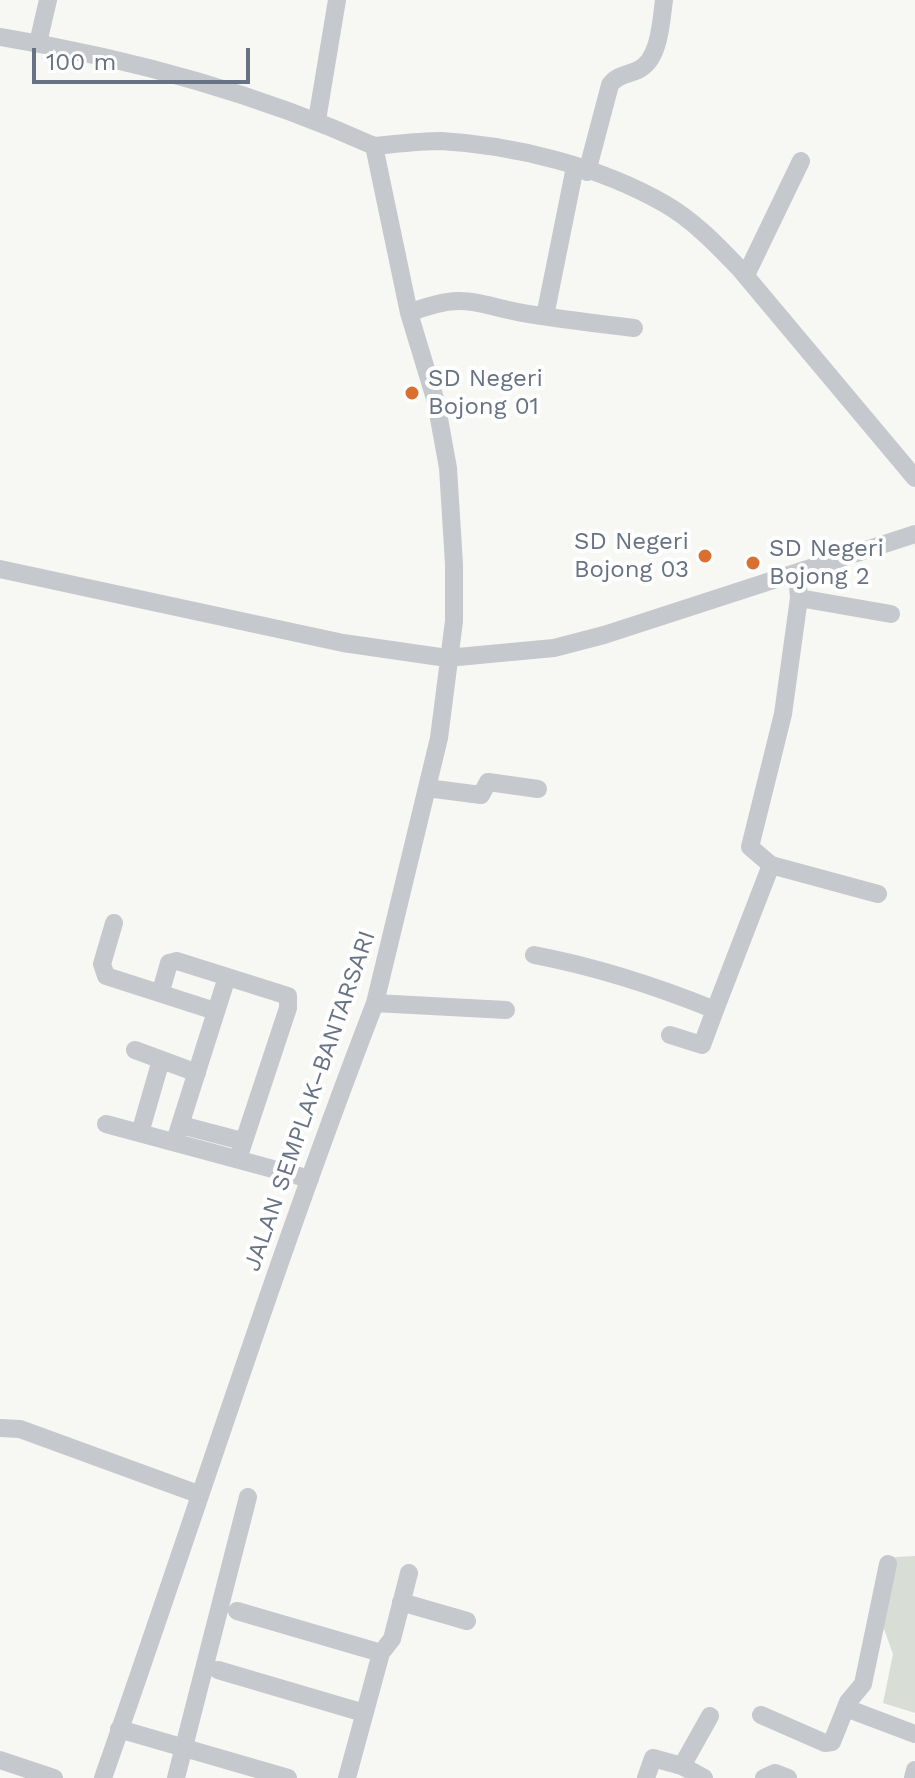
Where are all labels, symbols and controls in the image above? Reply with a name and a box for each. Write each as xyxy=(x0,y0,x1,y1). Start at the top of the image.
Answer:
scale bar xyxy=(36,32,254,82)
text: 100 m xyxy=(46,48,116,76)
place label: SD Negeri Bojong 01 xyxy=(428,365,543,421)
marker: SD Negeri Bojong 01 xyxy=(403,384,421,402)
place label: SD Negeri Bojong 03 xyxy=(574,528,689,584)
place label: SD Negeri Bojong 2 xyxy=(769,535,884,591)
marker: SD Negeri Bojong 03 xyxy=(696,547,714,565)
marker: SD Negeri Bojong 2 xyxy=(744,554,762,572)
street label: JALAN SEMPLAK–BANTARSARI xyxy=(238,927,382,1275)

